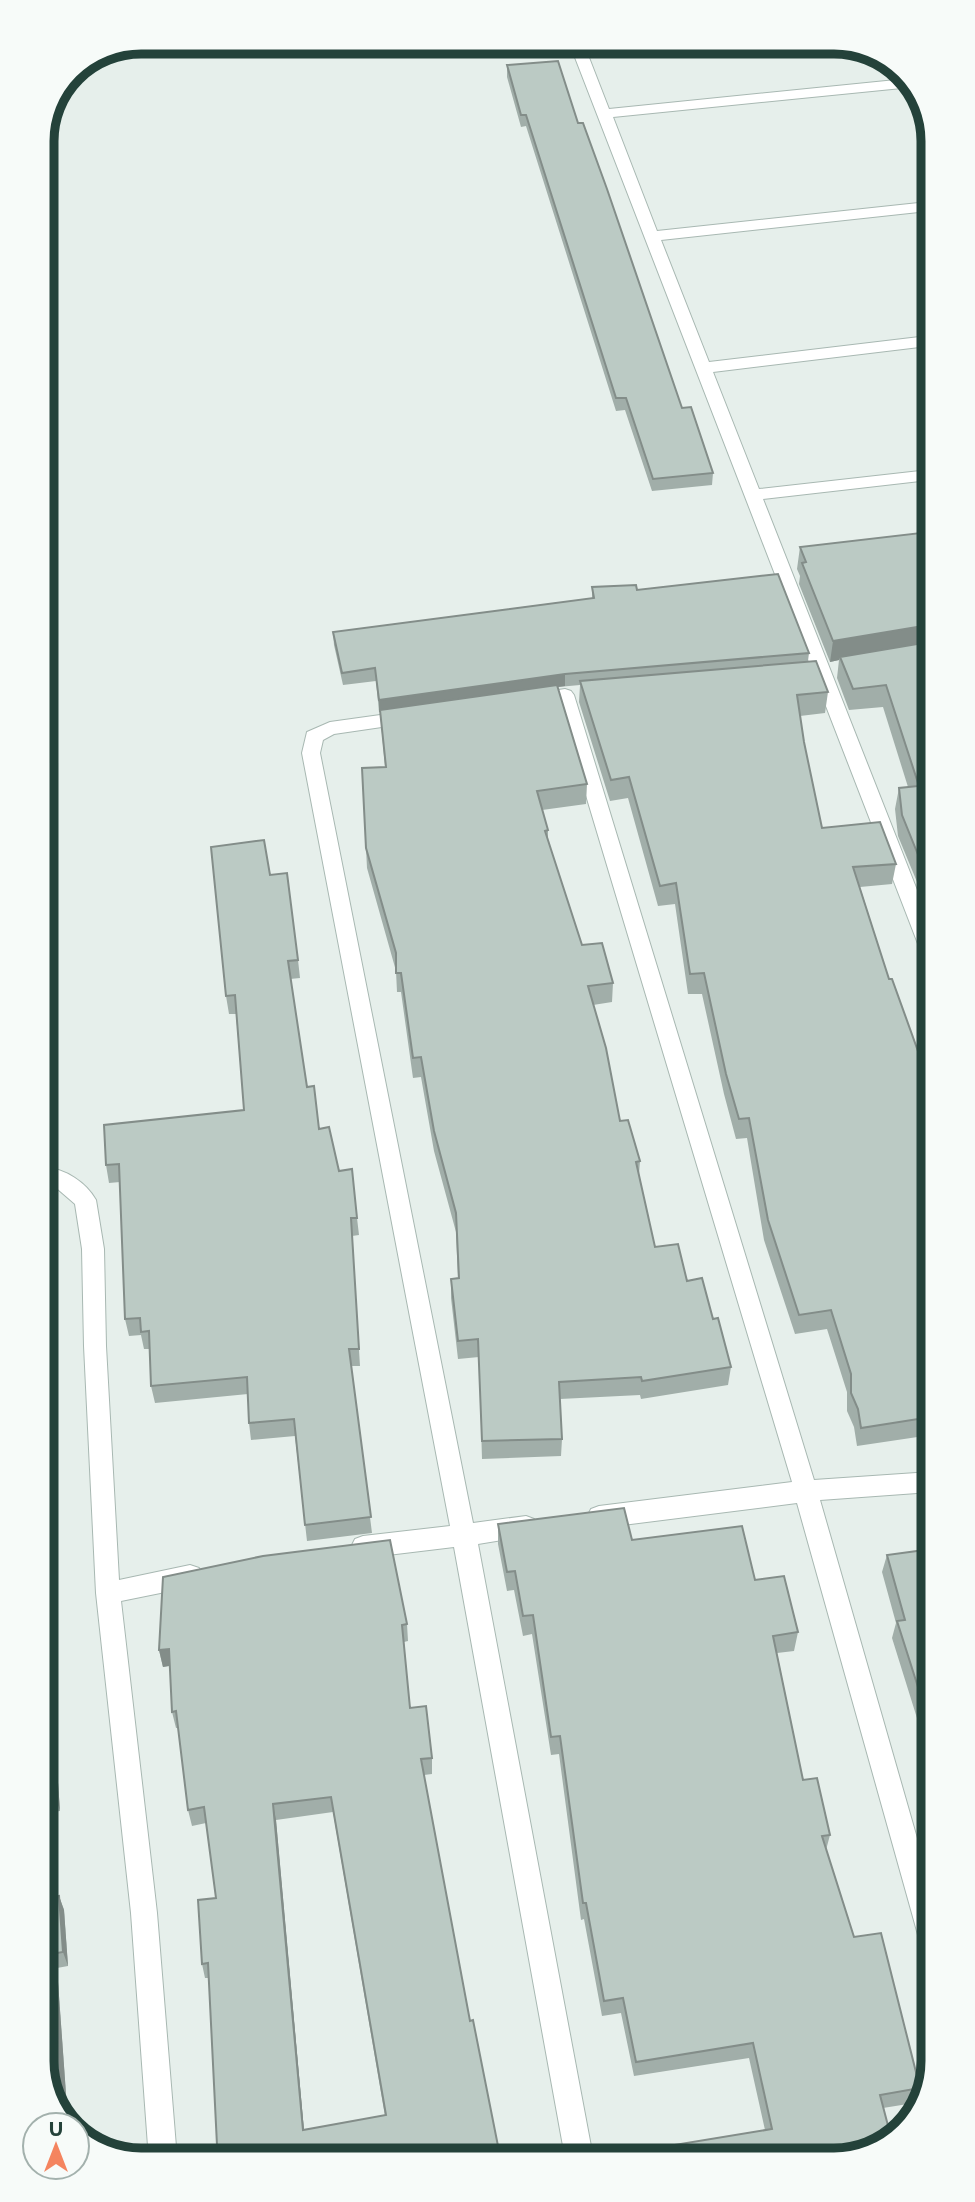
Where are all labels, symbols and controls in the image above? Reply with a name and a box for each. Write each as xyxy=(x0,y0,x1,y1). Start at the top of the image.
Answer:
north arrow xyxy=(21,2111,91,2181)
text: U xyxy=(49,2118,63,2141)

